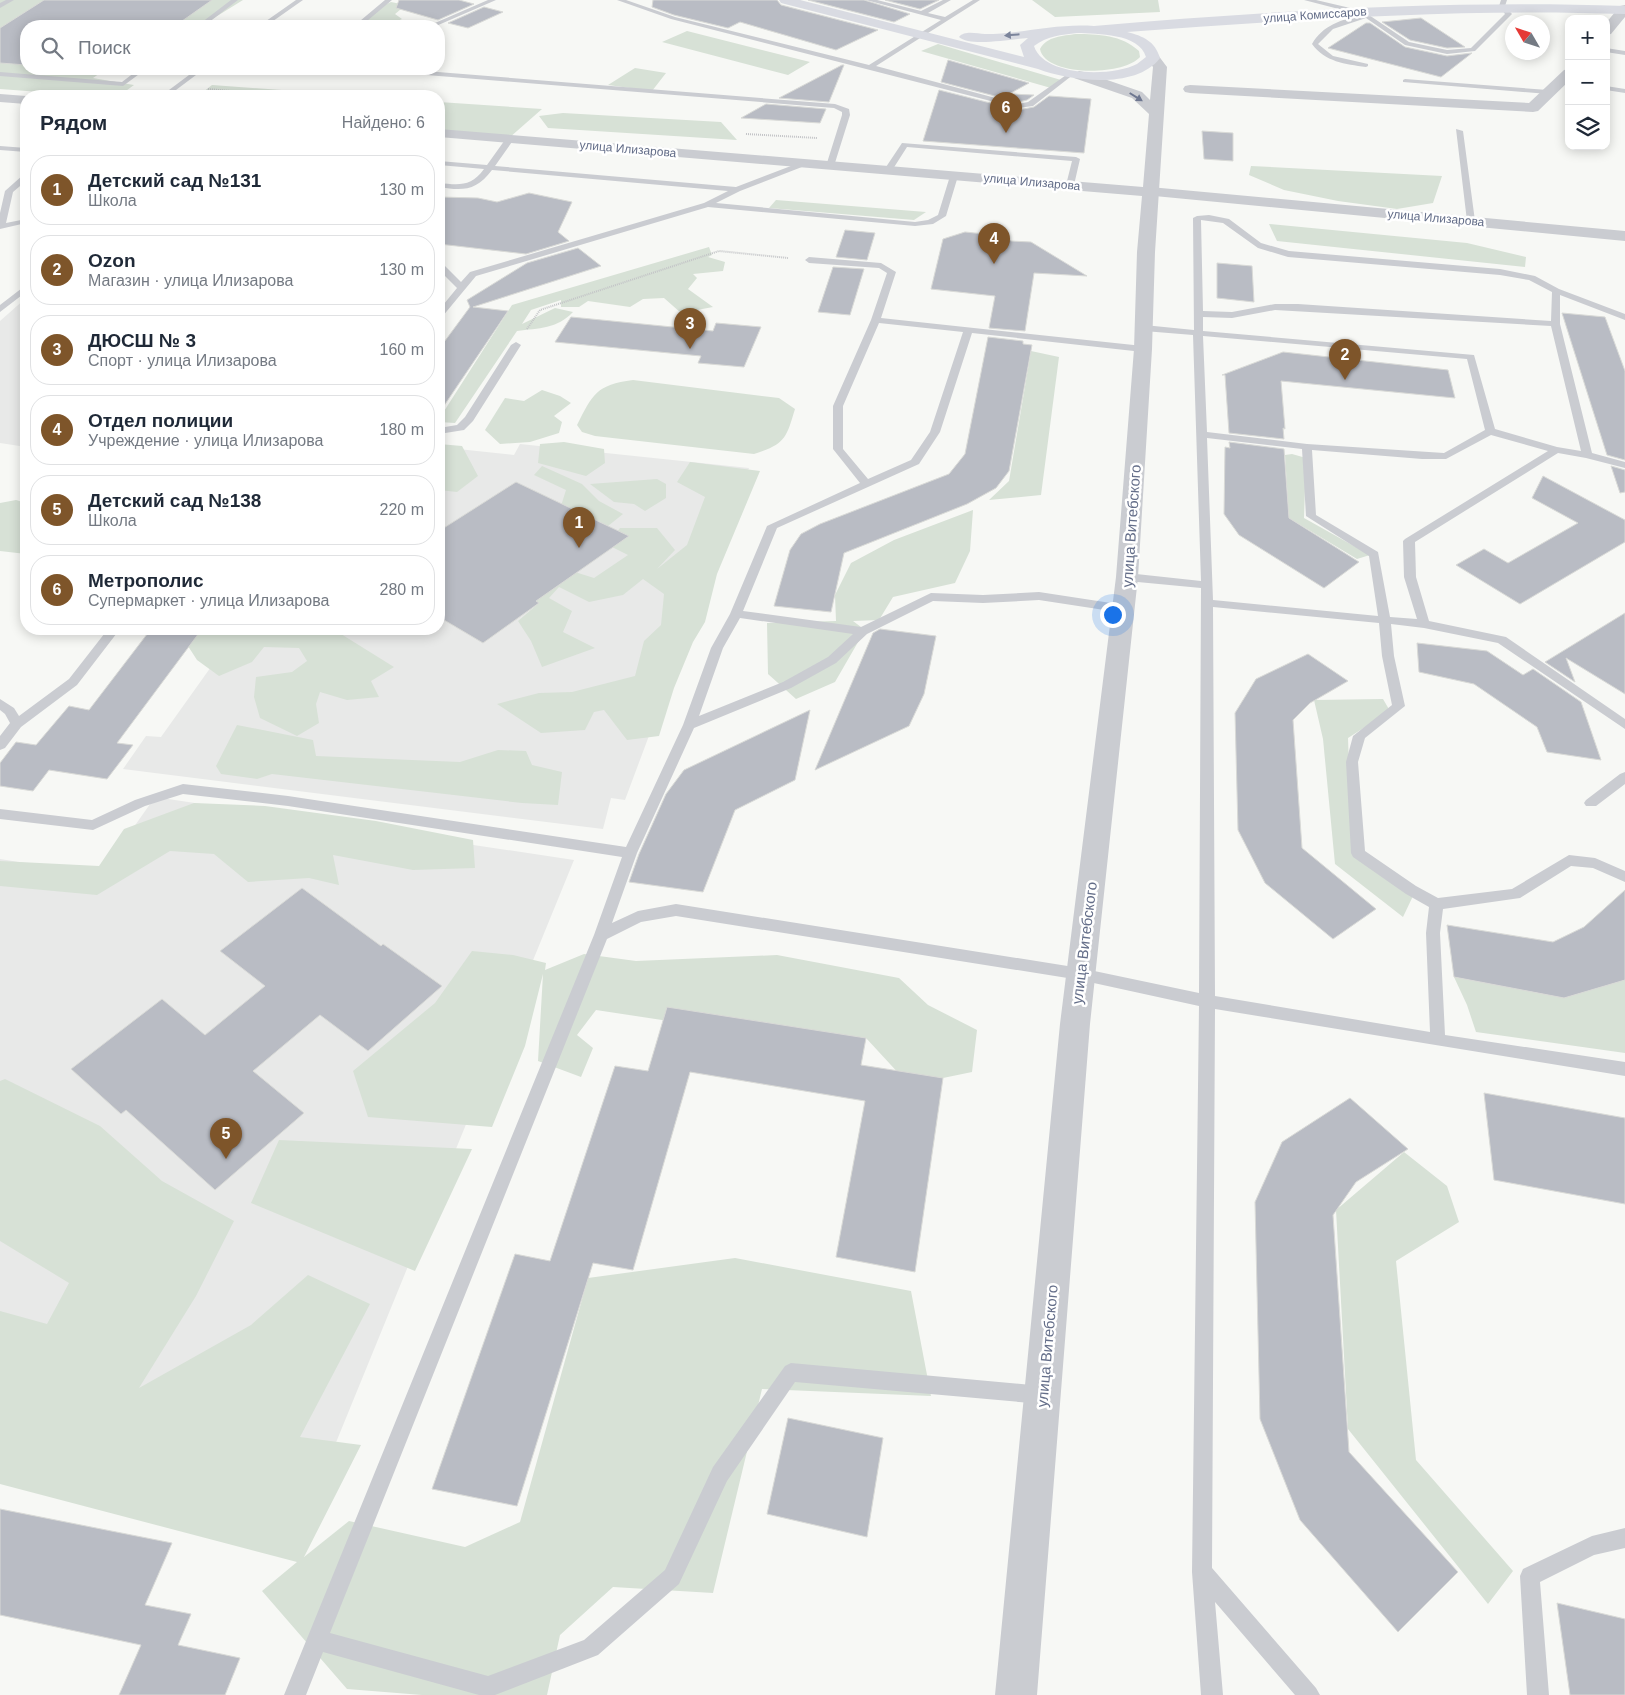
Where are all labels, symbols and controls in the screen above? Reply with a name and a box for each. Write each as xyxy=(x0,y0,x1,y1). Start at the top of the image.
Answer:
street label: улица Комиссаров xyxy=(1263,4,1367,26)
north arrow xyxy=(1505,15,1550,60)
map controls xyxy=(1565,15,1610,150)
button: + xyxy=(1565,15,1610,60)
search box xyxy=(20,20,445,75)
one-way arrow xyxy=(1004,31,1020,39)
icon: search xyxy=(38,34,66,62)
text: Поиск xyxy=(78,37,131,58)
button: − xyxy=(1565,60,1610,105)
pin: 6 xyxy=(990,92,1022,133)
one-way arrow xyxy=(1129,92,1142,101)
button: layers xyxy=(1565,105,1610,150)
text: Рядом xyxy=(40,111,107,134)
text: Найдено: 6 xyxy=(342,114,425,131)
street label: улица Илизарова xyxy=(579,138,677,160)
text: Детский сад №131 xyxy=(88,170,261,191)
street label: улица Илизарова xyxy=(983,171,1081,193)
text: 1 xyxy=(53,181,61,198)
text: 130 m xyxy=(380,181,424,198)
text: Школа xyxy=(88,192,137,209)
street label: улица Илизарова xyxy=(1387,207,1485,229)
pin: 4 xyxy=(978,223,1010,264)
text: Ozon xyxy=(88,250,136,271)
text: 2 xyxy=(53,261,61,278)
text: 130 m xyxy=(380,261,424,278)
text: Магазин · улица Илизарова xyxy=(88,272,293,289)
pin: 3 xyxy=(674,308,706,349)
text: ДЮСШ № 3 xyxy=(88,330,196,351)
pin: 2 xyxy=(1329,339,1361,380)
text: 3 xyxy=(53,341,61,358)
text: 160 m xyxy=(380,341,424,358)
text: Спорт · улица Илизарова xyxy=(88,352,277,369)
text: Отдел полиции xyxy=(88,410,233,431)
text: 4 xyxy=(53,421,61,438)
text: 180 m xyxy=(380,421,424,438)
text: Учреждение · улица Илизарова xyxy=(88,432,323,449)
street label: улица Витебского xyxy=(1118,464,1144,588)
text: Детский сад №138 xyxy=(88,490,261,511)
text: 5 xyxy=(53,501,61,518)
text: 220 m xyxy=(380,501,424,518)
pin: 1 xyxy=(563,507,595,548)
text: Школа xyxy=(88,512,137,529)
text: Метрополис xyxy=(88,570,204,591)
text: 6 xyxy=(53,581,61,598)
text: 280 m xyxy=(380,581,424,598)
text: Супермаркет · улица Илизарова xyxy=(88,592,329,609)
your location xyxy=(1100,602,1126,628)
street label: улица Витебского xyxy=(1068,881,1100,1005)
pin: 5 xyxy=(210,1118,242,1159)
street label: улица Витебского xyxy=(1033,1284,1061,1408)

